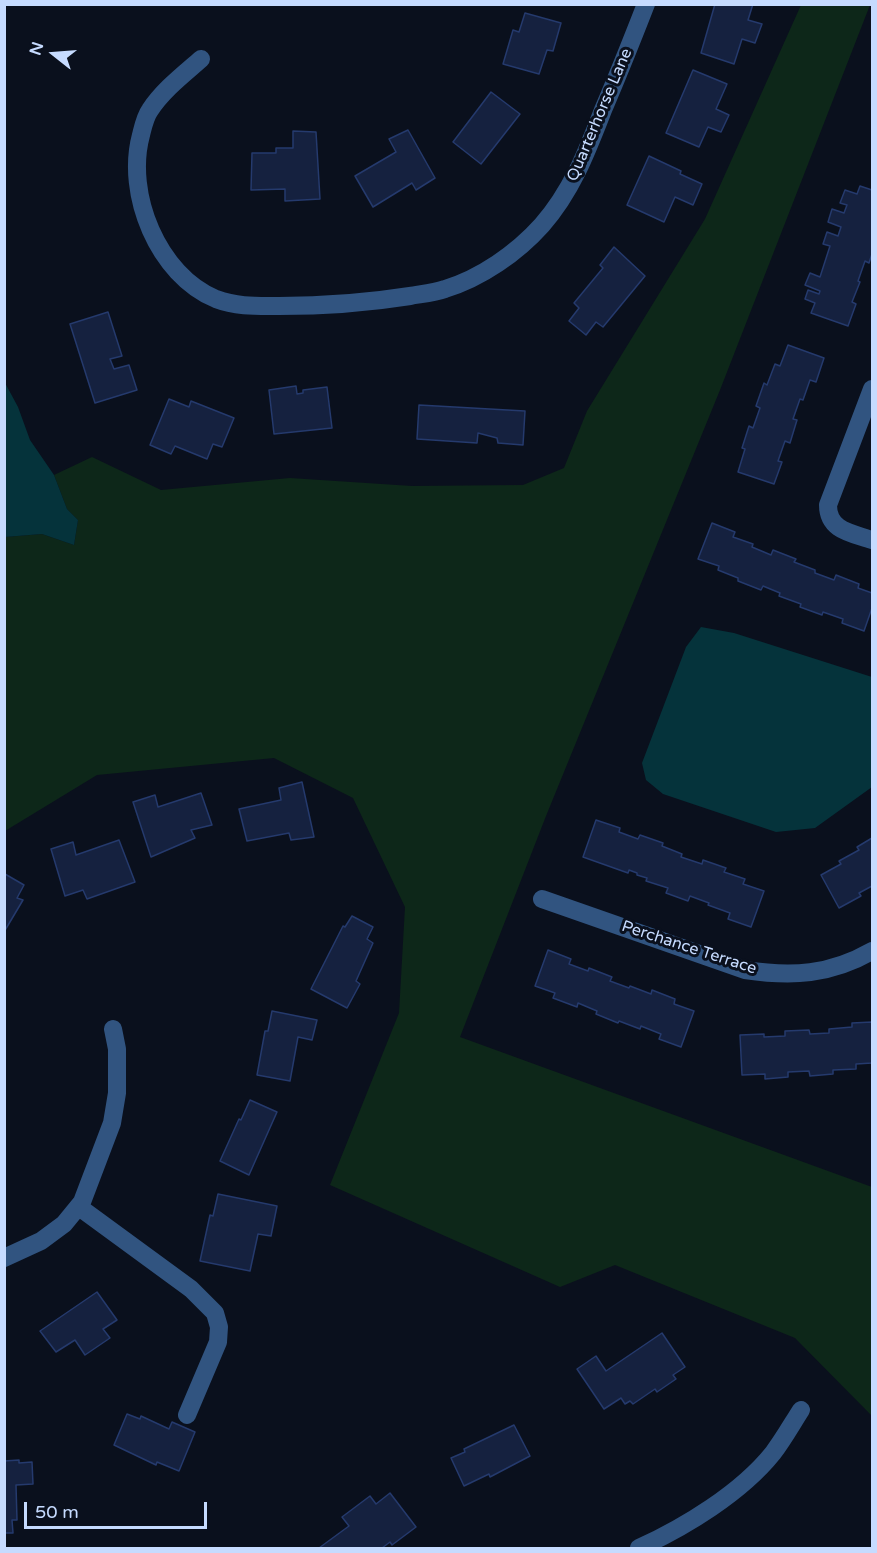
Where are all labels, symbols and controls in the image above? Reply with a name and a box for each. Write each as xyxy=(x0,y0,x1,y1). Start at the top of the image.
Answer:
north arrow xyxy=(24,24,84,84)
text: N xyxy=(25,40,48,58)
street label: Quarterhorse Lane xyxy=(563,46,637,184)
street label: Perchance Terrace xyxy=(619,917,759,979)
scale bar xyxy=(27,1490,210,1528)
text: 50 m xyxy=(35,1501,79,1523)

